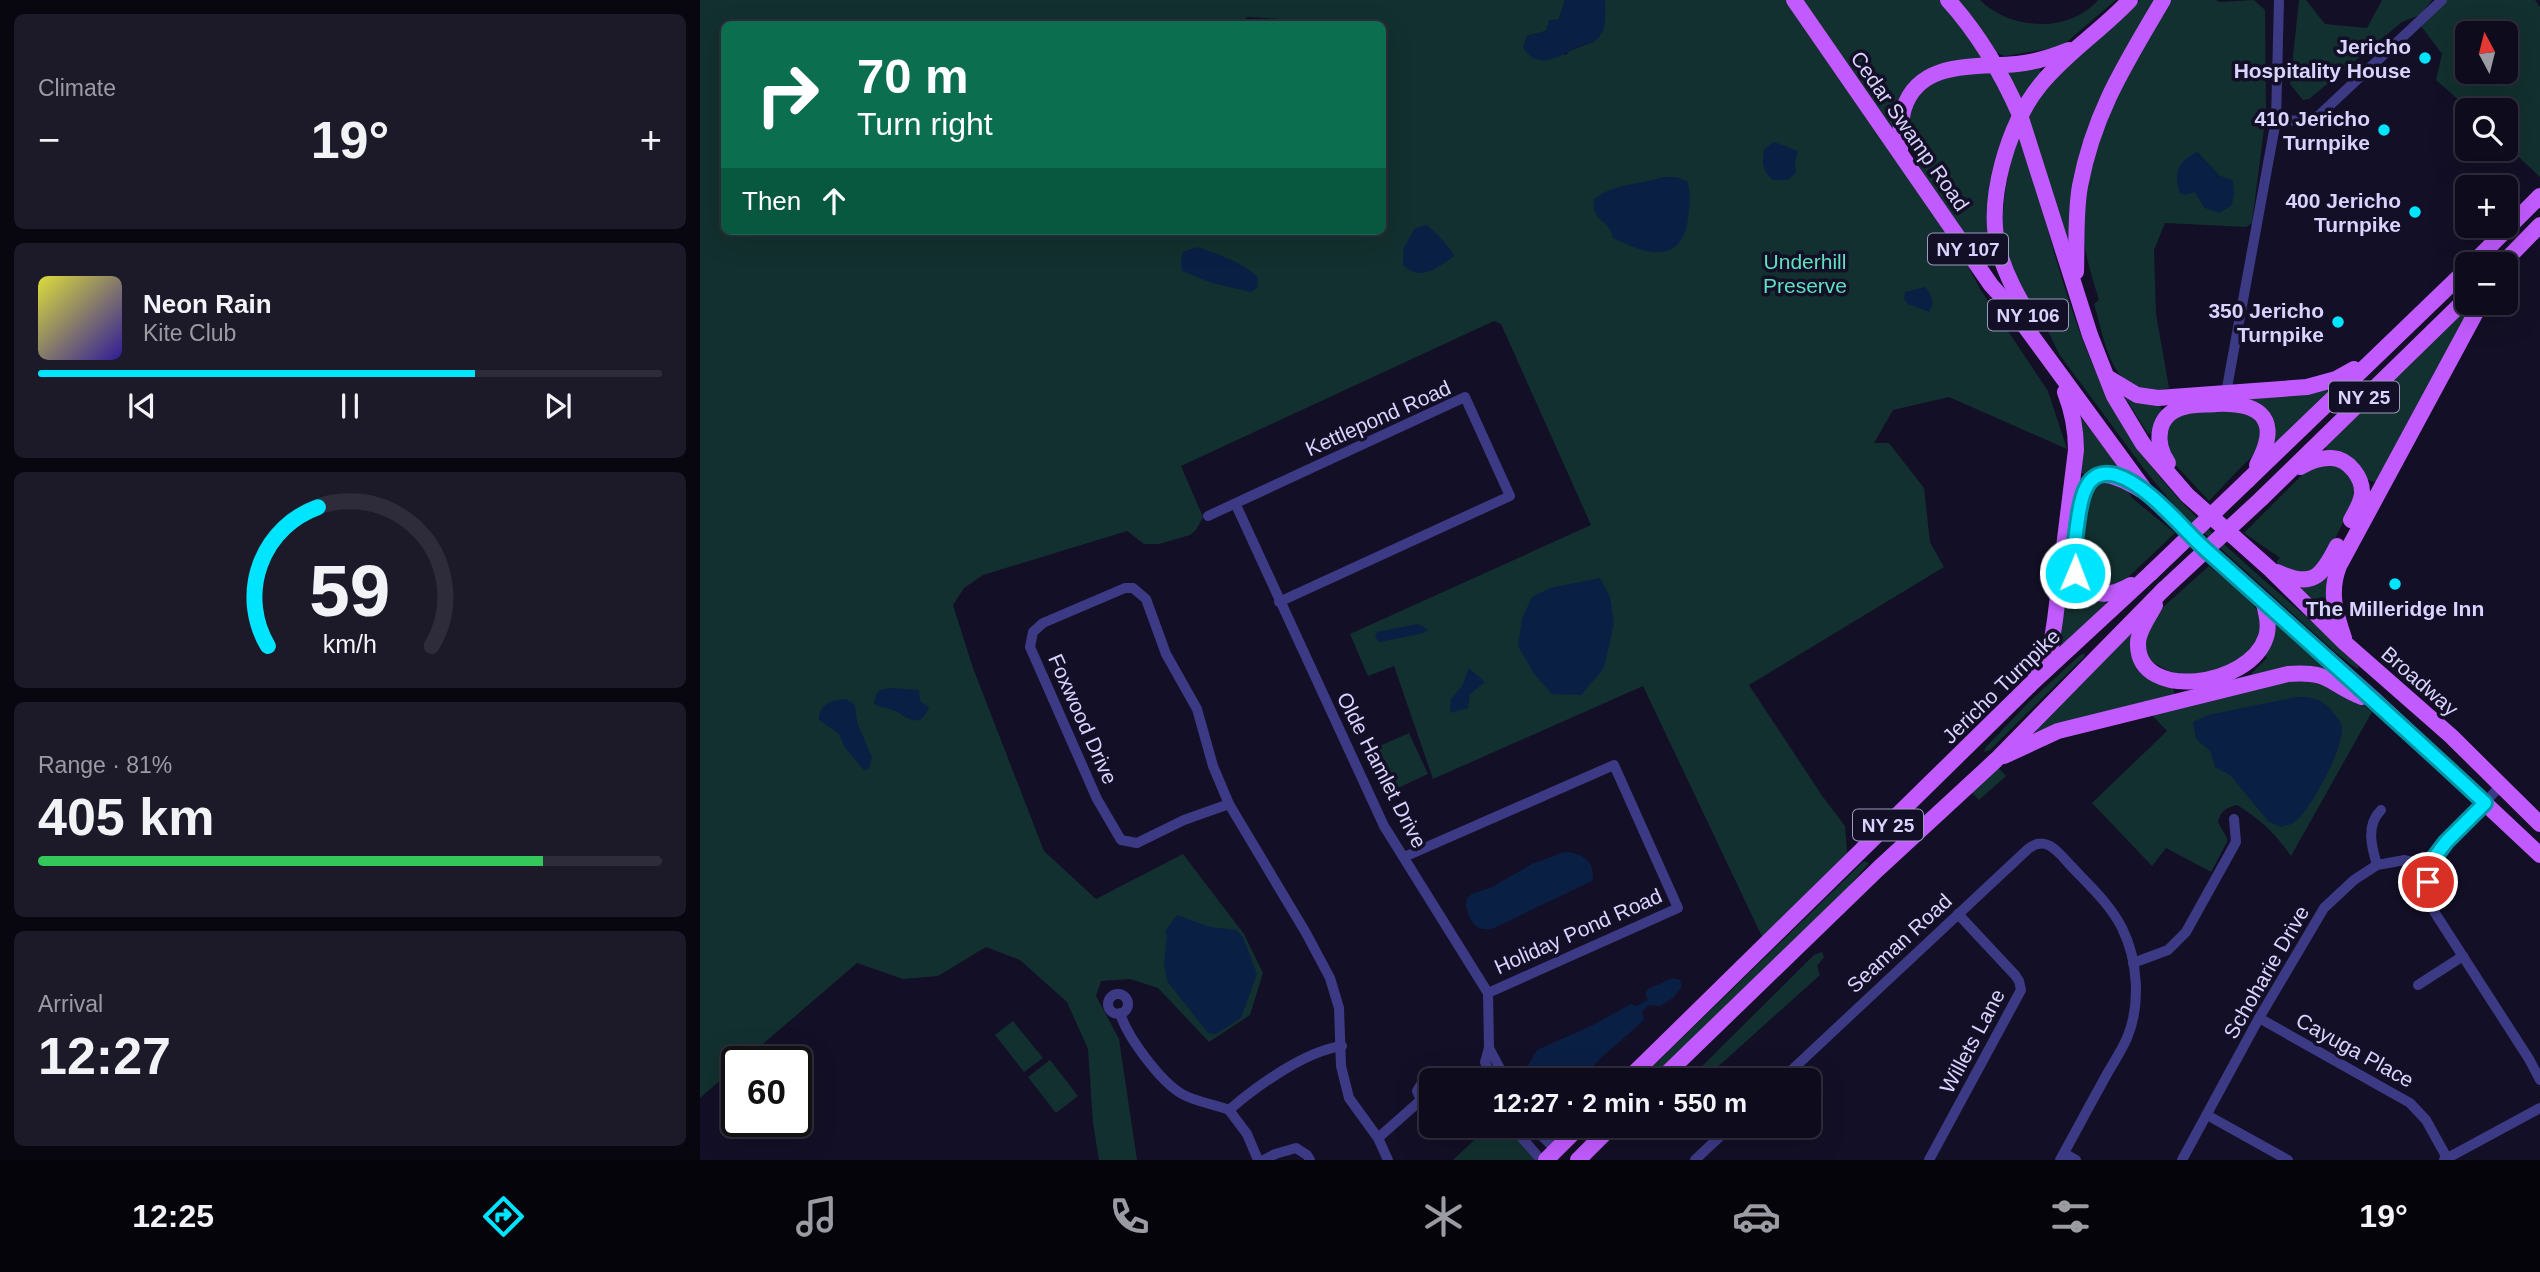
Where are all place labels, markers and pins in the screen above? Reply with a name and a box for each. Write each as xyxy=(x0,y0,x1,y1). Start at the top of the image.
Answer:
place label: Jericho Hospitality House xyxy=(2234,35,2411,82)
marker: Jericho Hospitality House xyxy=(2417,50,2433,66)
place label: 410 Jericho Turnpike xyxy=(2254,107,2370,154)
marker: 410 Jericho Turnpike xyxy=(2376,122,2392,138)
place label: 400 Jericho Turnpike xyxy=(2285,189,2401,236)
marker: 400 Jericho Turnpike xyxy=(2407,204,2423,220)
place label: 350 Jericho Turnpike xyxy=(2208,299,2324,346)
marker: 350 Jericho Turnpike xyxy=(2330,314,2346,330)
marker: The Milleridge Inn xyxy=(2387,576,2403,592)
place label: The Milleridge Inn xyxy=(2306,597,2484,620)
pin xyxy=(2398,852,2458,912)

